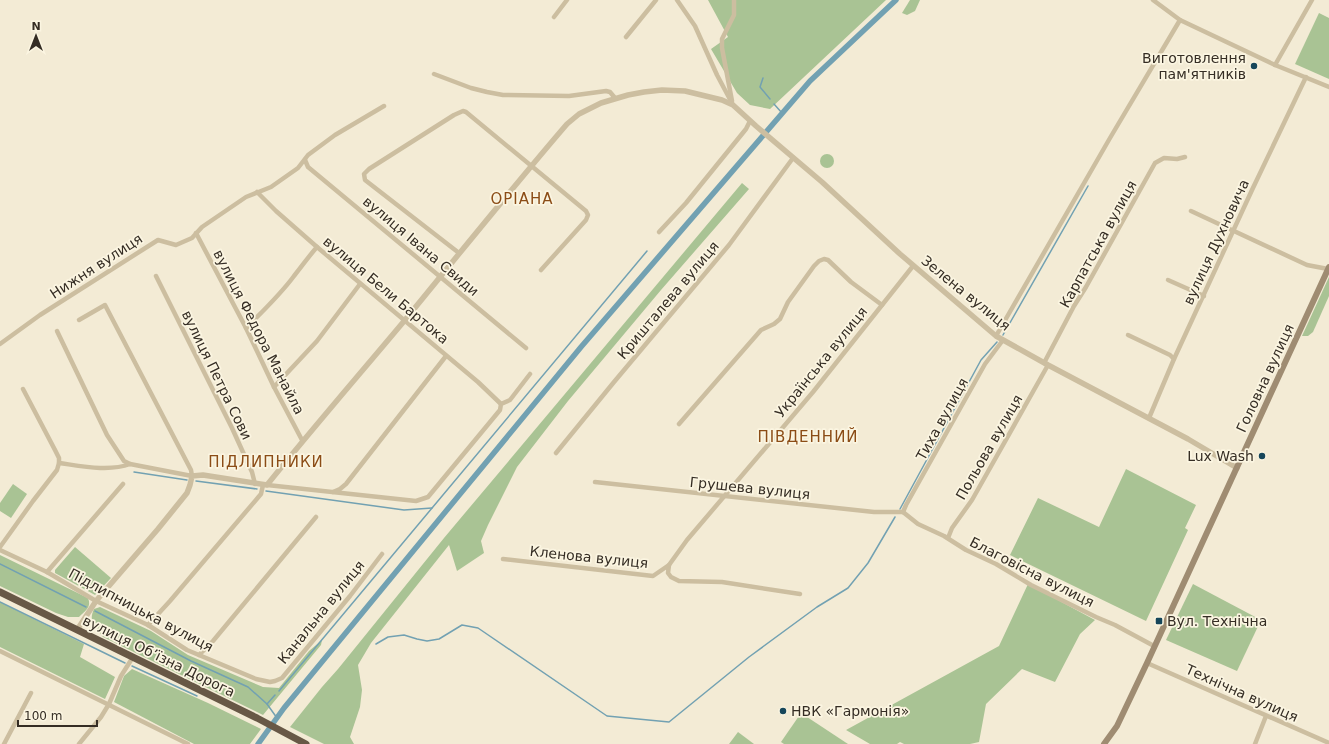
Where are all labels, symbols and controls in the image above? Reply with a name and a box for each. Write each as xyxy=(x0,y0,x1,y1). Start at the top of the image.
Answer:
north arrow xyxy=(16,16,56,56)
text: N xyxy=(31,20,41,33)
place label: Виготовлення пам'ятників xyxy=(1142,50,1246,82)
marker: Виготовлення пам'ятників xyxy=(1249,61,1259,71)
street label: Карпатська вулиця xyxy=(1056,177,1140,311)
street label: вулиця Духновича xyxy=(1180,177,1252,307)
district label: ОРІАНА xyxy=(490,190,554,208)
street label: вулиця Івана Свиди xyxy=(360,193,482,299)
street label: Нижня вулиця xyxy=(47,230,145,302)
street label: вулиця Бели Бартока xyxy=(320,233,452,347)
street label: Кришталева вулиця xyxy=(614,238,722,362)
street label: вулиця Федора Манайла xyxy=(210,247,308,417)
street label: Зелена вулиця xyxy=(918,252,1014,334)
street label: Українська вулиця xyxy=(772,304,870,420)
street label: вулиця Петра Сови xyxy=(179,308,255,442)
street label: Головна вулиця xyxy=(1233,321,1297,435)
street label: Тиха вулиця xyxy=(912,375,971,464)
street label: Польова вулиця xyxy=(952,392,1026,502)
district label: ПІВДЕННИЙ xyxy=(757,427,859,446)
place label: Lux Wash xyxy=(1187,448,1254,464)
marker: Lux Wash xyxy=(1257,451,1267,461)
district label: ПІДЛИПНИКИ xyxy=(208,453,324,471)
street label: Грушева вулиця xyxy=(689,474,811,502)
street label: Благовісна вулиця xyxy=(967,534,1097,610)
street label: Кленова вулиця xyxy=(529,543,649,571)
street label: Канальна вулиця xyxy=(274,557,368,667)
street label: Підлипницька вулиця xyxy=(66,565,216,655)
street label: вулиця Обʼїзна Дорога xyxy=(80,612,238,700)
place label: Вул. Технічна xyxy=(1167,613,1267,629)
marker: Вул. Технічна xyxy=(1154,616,1164,626)
street label: Технічна вулиця xyxy=(1182,661,1301,725)
scale bar xyxy=(18,702,97,728)
place label: НВК «Гармонія» xyxy=(791,703,909,719)
marker: НВК «Гармонія» xyxy=(778,706,788,716)
text: 100 m xyxy=(24,709,62,723)

